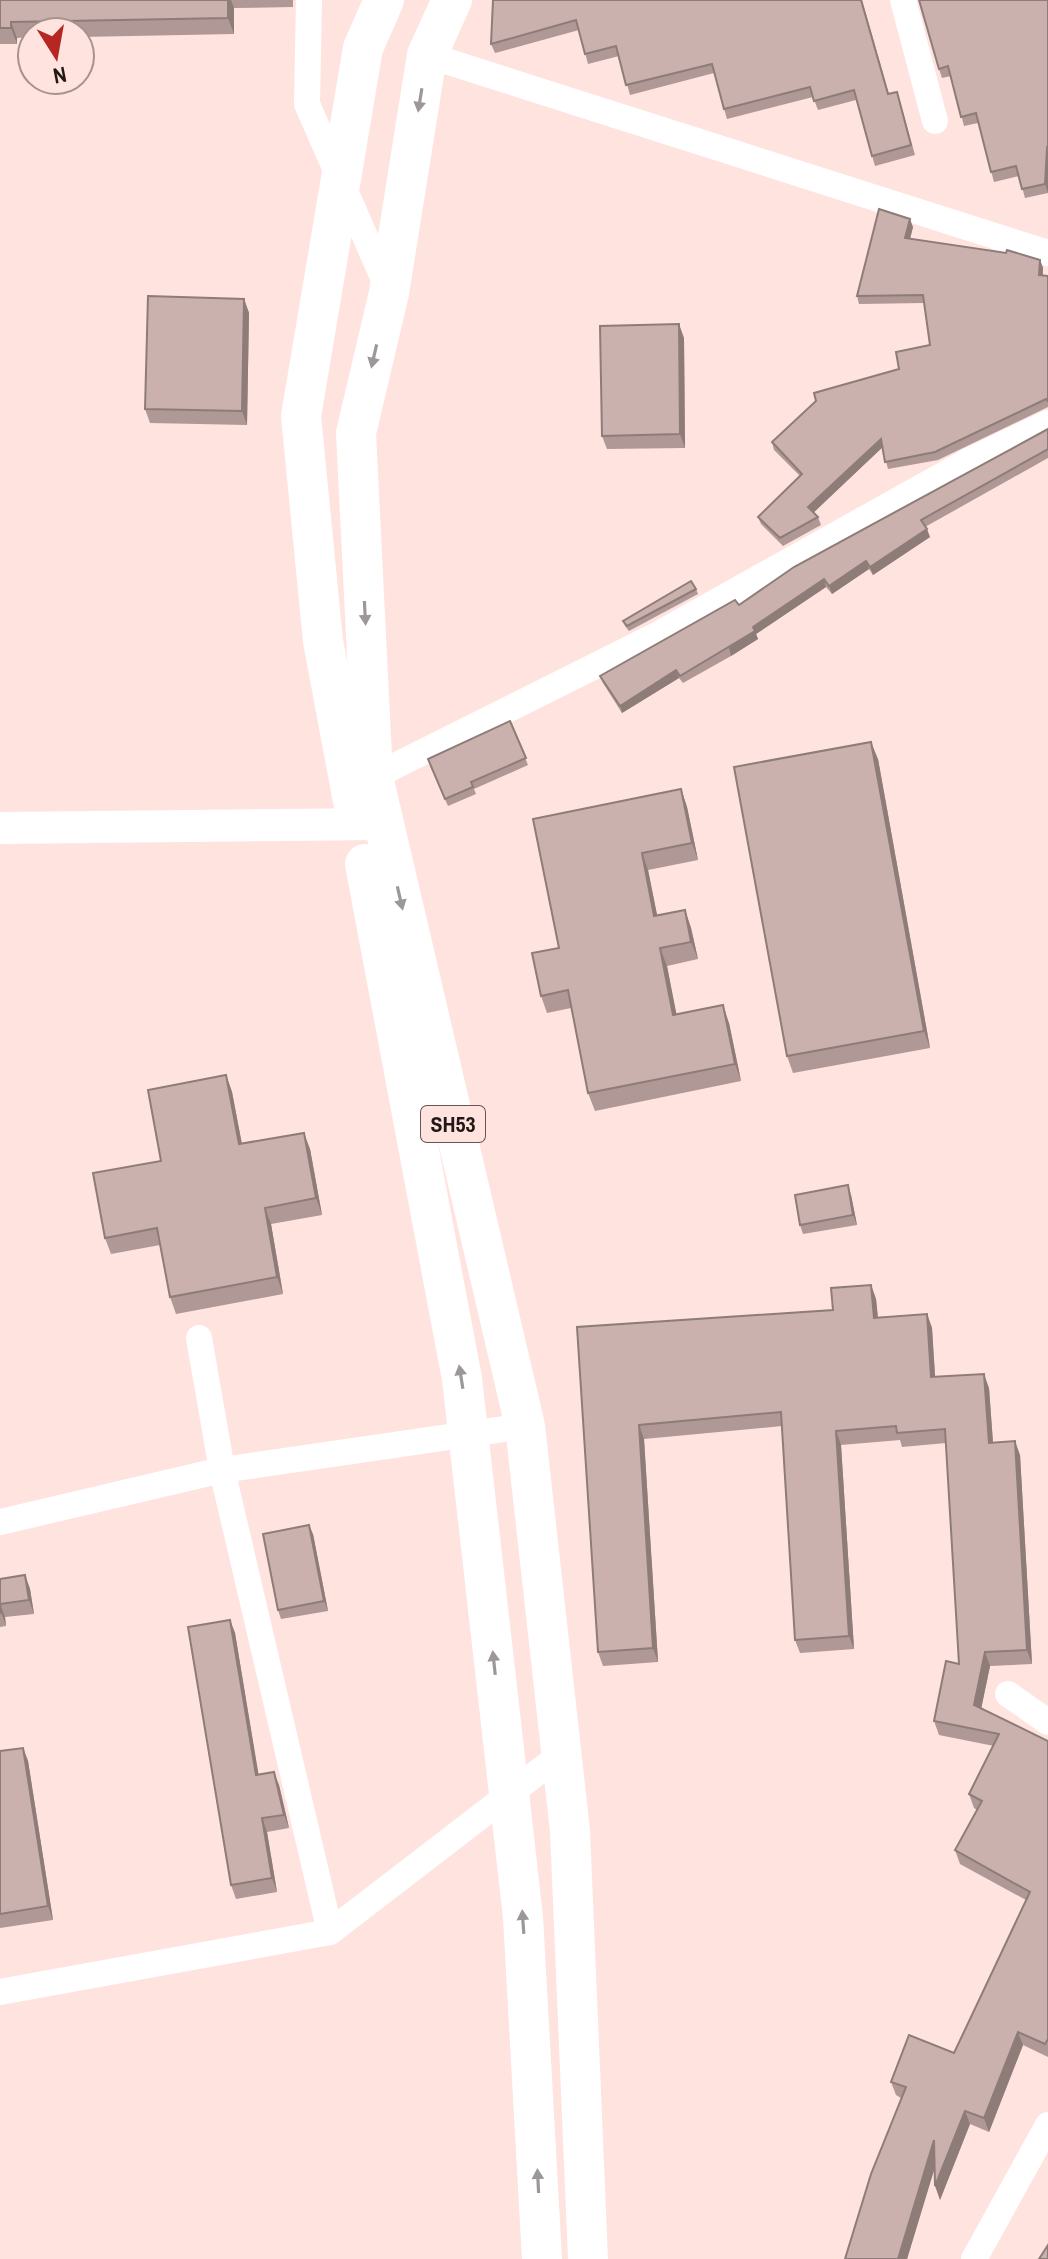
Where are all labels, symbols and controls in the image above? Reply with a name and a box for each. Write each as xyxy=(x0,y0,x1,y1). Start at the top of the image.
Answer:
north arrow xyxy=(16,16,96,96)
text: N xyxy=(51,60,69,92)
one-way arrow xyxy=(413,88,426,113)
one-way arrow xyxy=(367,343,380,368)
one-way arrow xyxy=(359,601,372,626)
one-way arrow xyxy=(394,886,406,911)
road number: SH53 xyxy=(421,1106,485,1142)
one-way arrow xyxy=(455,1364,467,1389)
one-way arrow xyxy=(488,1650,501,1675)
one-way arrow xyxy=(516,1909,529,1934)
one-way arrow xyxy=(531,2168,544,2193)

